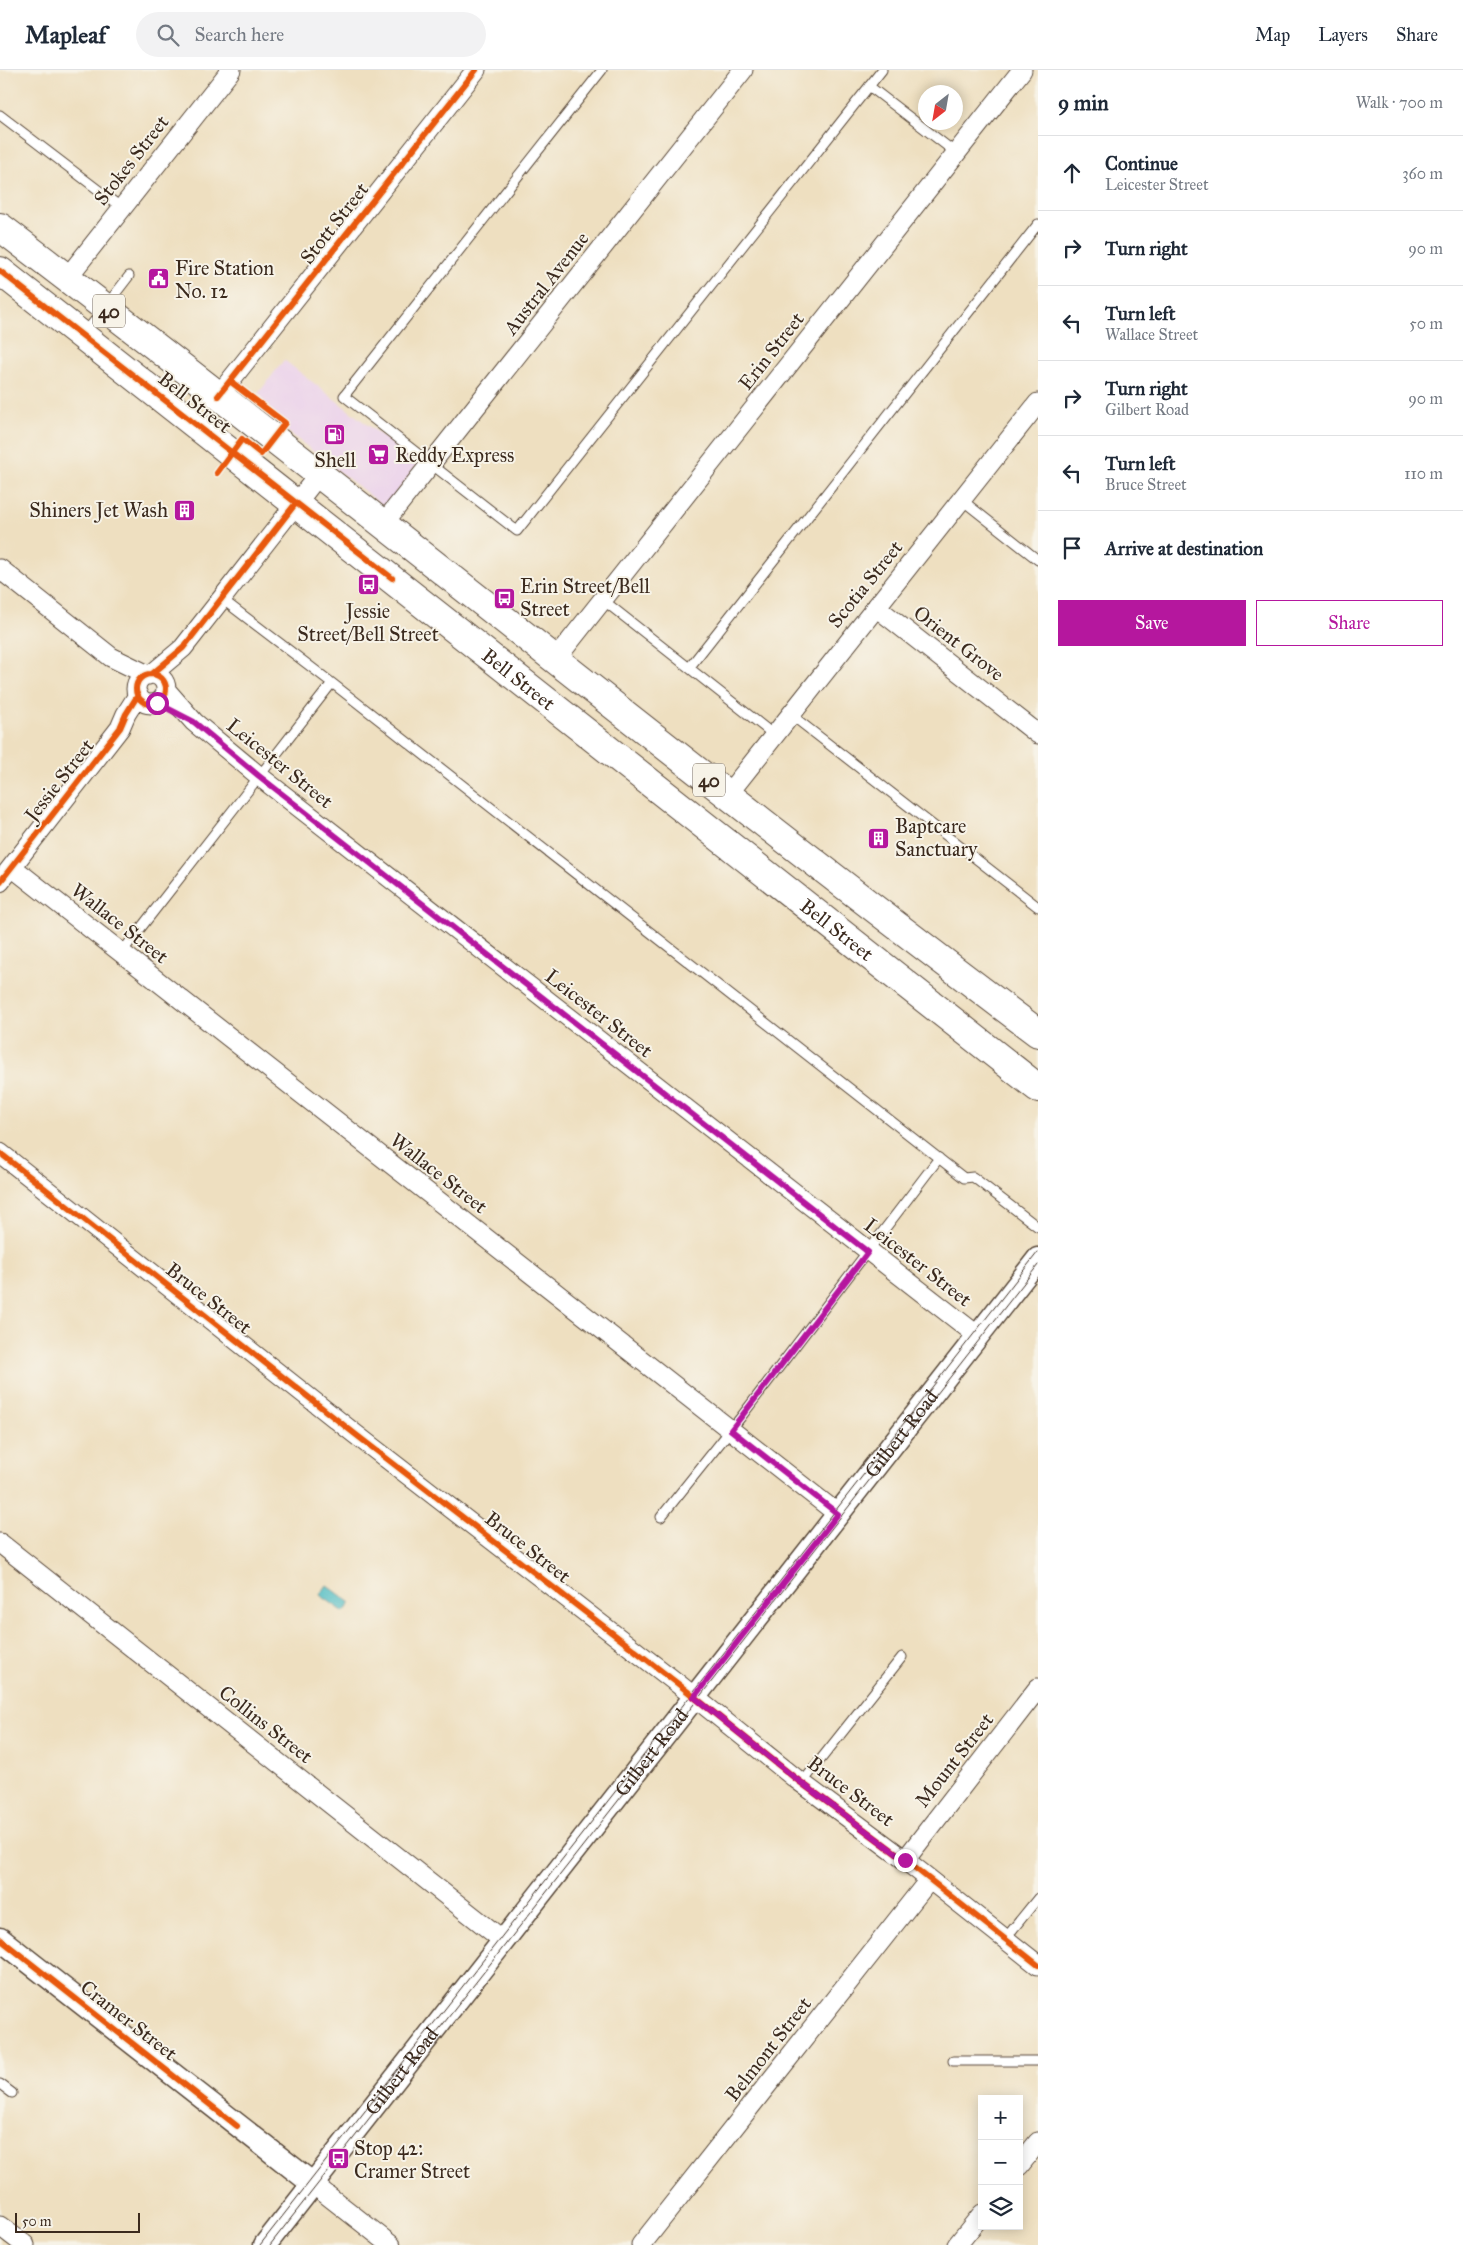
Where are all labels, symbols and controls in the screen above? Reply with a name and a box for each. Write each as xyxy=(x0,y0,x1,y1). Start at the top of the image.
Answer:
search box xyxy=(136,12,486,57)
text: Mapleaf xyxy=(25,20,106,50)
icon: search xyxy=(154,21,182,49)
text: Search here xyxy=(194,23,284,46)
text: Map xyxy=(1255,24,1290,46)
text: Layers xyxy=(1318,24,1368,46)
text: Share xyxy=(1396,24,1438,46)
north arrow xyxy=(918,85,963,130)
text: 9 min xyxy=(1058,90,1109,116)
text: Walk · 700 m xyxy=(1356,93,1443,112)
street label: Stokes Street xyxy=(88,110,174,210)
text: Continue xyxy=(1105,152,1178,175)
icon: ahead xyxy=(1058,159,1086,187)
text: 360 m xyxy=(1402,164,1443,183)
text: Leicester Street xyxy=(1105,175,1209,194)
street label: Stott Street xyxy=(295,177,373,269)
street label: Austral Avenue xyxy=(498,227,594,340)
icon: right xyxy=(1058,234,1086,262)
text: Turn right xyxy=(1105,237,1188,260)
text: 90 m xyxy=(1408,239,1443,258)
place label: Fire Station No. 12 xyxy=(175,256,274,303)
public building icon: Fire Station No. 12 xyxy=(147,267,171,291)
road number: 40 xyxy=(93,295,125,328)
text: Turn left xyxy=(1105,302,1175,325)
street label: Erin Street xyxy=(733,307,809,395)
icon: left xyxy=(1058,309,1086,337)
text: 50 m xyxy=(1409,314,1443,333)
text: Wallace Street xyxy=(1105,325,1198,344)
street label: Bell Street xyxy=(154,366,236,438)
text: Turn right xyxy=(1105,377,1188,400)
icon: right xyxy=(1058,384,1086,412)
text: 90 m xyxy=(1408,389,1443,408)
text: Gilbert Road xyxy=(1105,400,1189,419)
fuel station icon: Shell xyxy=(323,422,347,446)
supermarket icon: Reddy Express xyxy=(367,443,391,467)
place label: Reddy Express xyxy=(395,443,514,467)
place label: Shell xyxy=(314,448,356,472)
text: Turn left xyxy=(1105,452,1175,475)
icon: left xyxy=(1058,459,1086,487)
text: 110 m xyxy=(1404,464,1443,483)
text: Bruce Street xyxy=(1105,475,1187,494)
place label: Shiners Jet Wash xyxy=(29,498,168,523)
building icon: Shiners Jet Wash xyxy=(172,498,196,522)
icon: arrive xyxy=(1058,534,1086,562)
street label: Scotia Street xyxy=(823,536,907,632)
text: Arrive at destination xyxy=(1105,537,1263,560)
bus stop icon: Jessie Street/Bell Street xyxy=(356,573,380,597)
place label: Erin Street/Bell Street xyxy=(520,574,650,621)
bus stop icon: Erin Street/Bell Street xyxy=(492,586,516,610)
place label: Jessie Street/Bell Street xyxy=(297,599,439,646)
street label: Orient Grove xyxy=(909,600,1009,686)
button: Save xyxy=(1058,600,1246,646)
button: Share xyxy=(1256,600,1443,646)
street label: Bell Street xyxy=(477,643,560,715)
route start xyxy=(146,692,169,715)
street label: Leicester Street xyxy=(222,713,338,813)
street label: Jessie Street xyxy=(18,734,100,828)
road number: 40 xyxy=(693,764,725,796)
place label: Baptcare Sanctuary xyxy=(895,814,978,861)
building icon: Baptcare Sanctuary xyxy=(867,826,891,850)
street label: Wallace Street xyxy=(67,878,173,968)
street label: Bell Street xyxy=(795,894,878,966)
street label: Leicester Street xyxy=(541,964,657,1062)
street label: Wallace Street xyxy=(386,1128,492,1218)
street label: Leicester Street xyxy=(860,1213,976,1311)
street label: Bruce Street xyxy=(161,1257,257,1339)
street label: Gilbert Road xyxy=(859,1385,943,1482)
street label: Bruce Street xyxy=(480,1506,576,1588)
street label: Collins Street xyxy=(214,1680,318,1768)
street label: Gilbert Road xyxy=(609,1704,693,1801)
street label: Mount Street xyxy=(910,1708,998,1812)
street label: Bruce Street xyxy=(803,1751,899,1831)
route end xyxy=(894,1849,917,1872)
street label: Cramer Street xyxy=(76,1975,182,2065)
street label: Belmont Street xyxy=(720,1992,816,2106)
street label: Gilbert Road xyxy=(359,2022,443,2120)
map controls xyxy=(978,2095,1023,2230)
button: + xyxy=(978,2095,1023,2140)
place label: Stop 42: Cramer Street xyxy=(354,2136,470,2183)
button: − xyxy=(978,2140,1023,2185)
bus stop icon: Stop 42: Cramer Street xyxy=(326,2147,350,2171)
button: layers xyxy=(978,2185,1023,2230)
scale bar xyxy=(15,2210,140,2233)
text: 50 m xyxy=(22,2213,51,2230)

